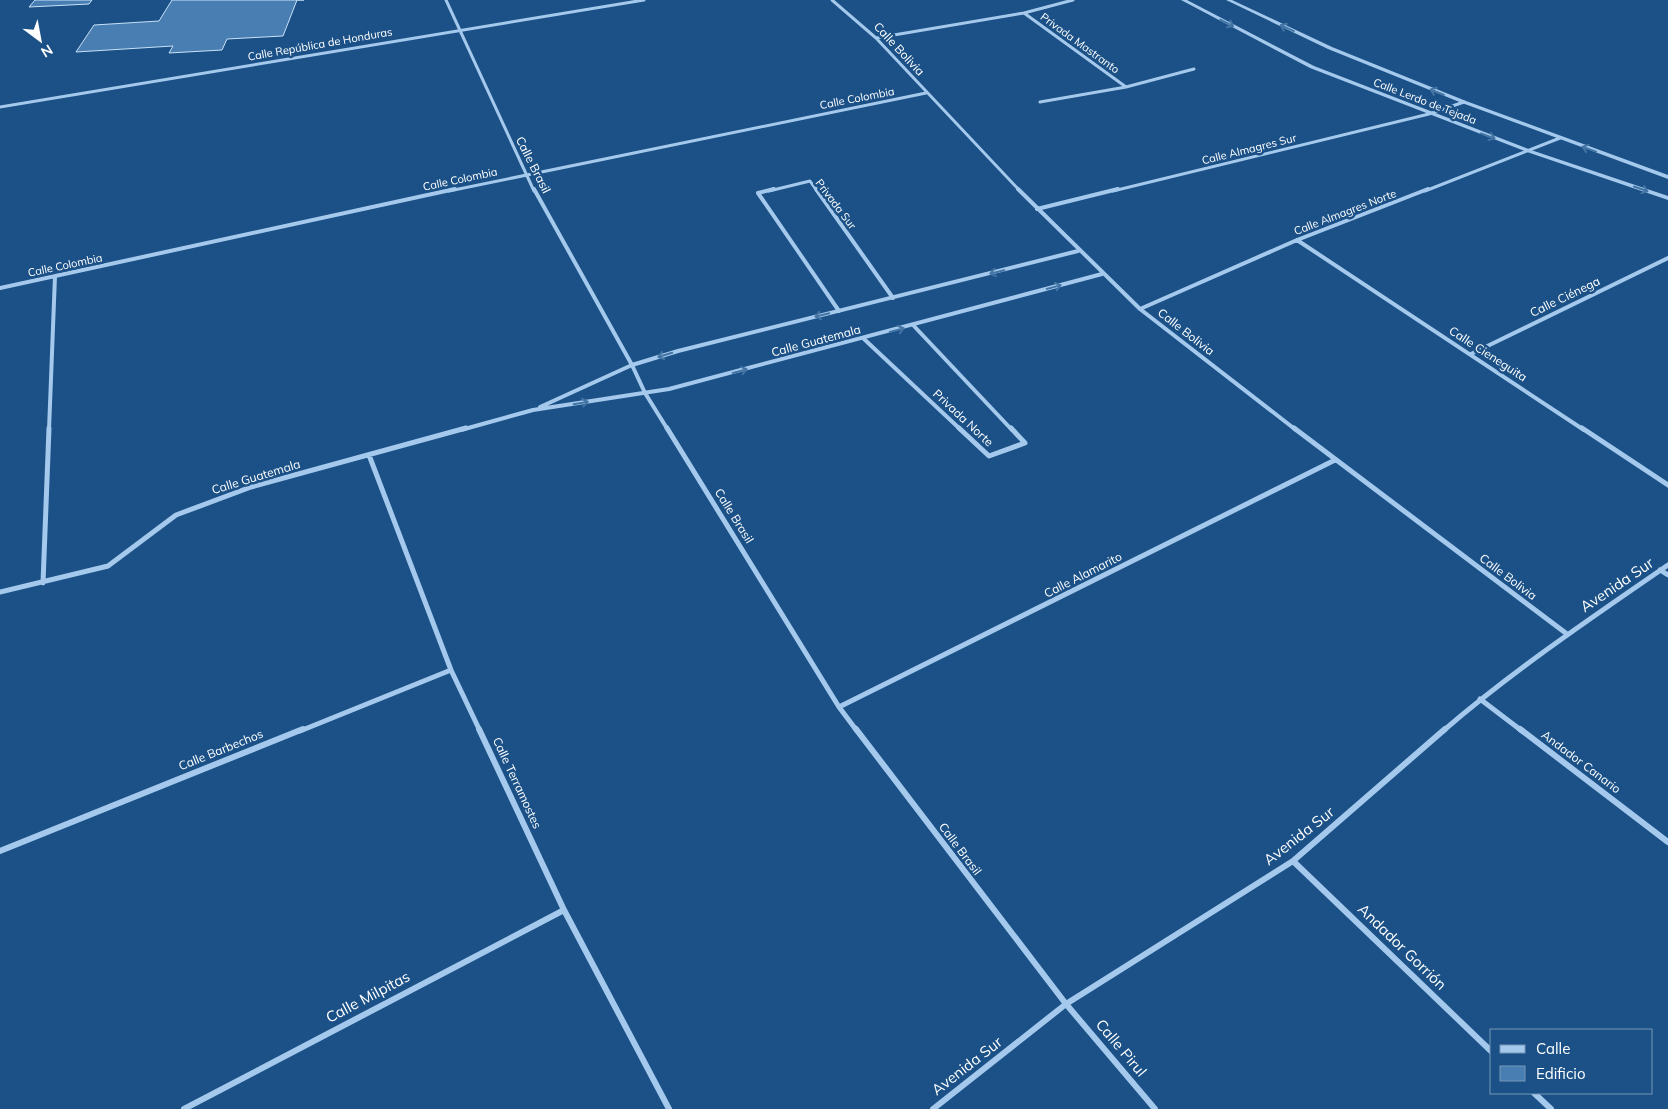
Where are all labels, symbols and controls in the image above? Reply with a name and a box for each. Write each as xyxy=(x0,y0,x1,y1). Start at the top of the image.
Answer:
street label: Privada Mastranto xyxy=(1038,10,1122,76)
north arrow xyxy=(15,15,65,65)
one-way arrow xyxy=(1219,18,1234,28)
street label: Calle Bolivia xyxy=(871,19,928,79)
one-way arrow xyxy=(1280,23,1295,33)
street label: Calle República de Honduras xyxy=(247,24,393,64)
text: N xyxy=(38,41,56,61)
street label: Calle Lerdo de Tejada xyxy=(1371,75,1479,127)
street label: Calle Colombia xyxy=(818,84,896,112)
one-way arrow xyxy=(1430,86,1445,96)
street label: Calle Almagres Sur xyxy=(1200,130,1298,168)
one-way arrow xyxy=(1480,132,1495,141)
street label: Calle Brasil xyxy=(513,134,554,196)
one-way arrow xyxy=(1582,144,1597,153)
street label: Calle Colombia xyxy=(421,164,499,194)
street label: Privada Sur xyxy=(813,176,859,232)
one-way arrow xyxy=(1633,185,1649,194)
street label: Calle Almagres Norte xyxy=(1292,186,1398,238)
street label: Calle Colombia xyxy=(26,250,104,280)
one-way arrow xyxy=(990,268,1006,277)
street label: Calle Ciénega xyxy=(1527,273,1602,320)
one-way arrow xyxy=(1046,282,1062,291)
street label: Calle Bolivia xyxy=(1155,305,1218,358)
one-way arrow xyxy=(815,311,831,320)
street label: Calle Guatemala xyxy=(770,321,862,360)
street label: Calle Cieneguita xyxy=(1446,323,1530,384)
one-way arrow xyxy=(889,324,905,334)
one-way arrow xyxy=(657,351,673,361)
one-way arrow xyxy=(731,366,747,375)
street label: Privada Norte xyxy=(930,386,997,449)
one-way arrow xyxy=(572,397,588,407)
street label: Calle Guatemala xyxy=(210,456,302,497)
street label: Calle Brasil xyxy=(712,486,757,546)
street label: Calle Alamarito xyxy=(1041,548,1124,601)
street label: Calle Bolivia xyxy=(1477,550,1540,603)
street label: Avenida Sur xyxy=(1576,553,1657,616)
street label: Calle Barbechos xyxy=(176,726,265,773)
street label: Andador Canario xyxy=(1539,727,1624,796)
street label: Calle Terramostes xyxy=(490,735,545,831)
street label: Avenida Sur xyxy=(1260,802,1338,869)
street label: Calle Brasil xyxy=(936,819,985,878)
street label: Andador Gorrión xyxy=(1354,899,1451,994)
street label: Calle Milpitas xyxy=(322,966,413,1027)
street label: Calle Pirul xyxy=(1092,1015,1151,1080)
legend xyxy=(1490,1029,1653,1094)
street label: Avenida Sur xyxy=(928,1032,1006,1099)
text: Calle xyxy=(1536,1039,1570,1058)
text: Edificio xyxy=(1536,1064,1586,1083)

